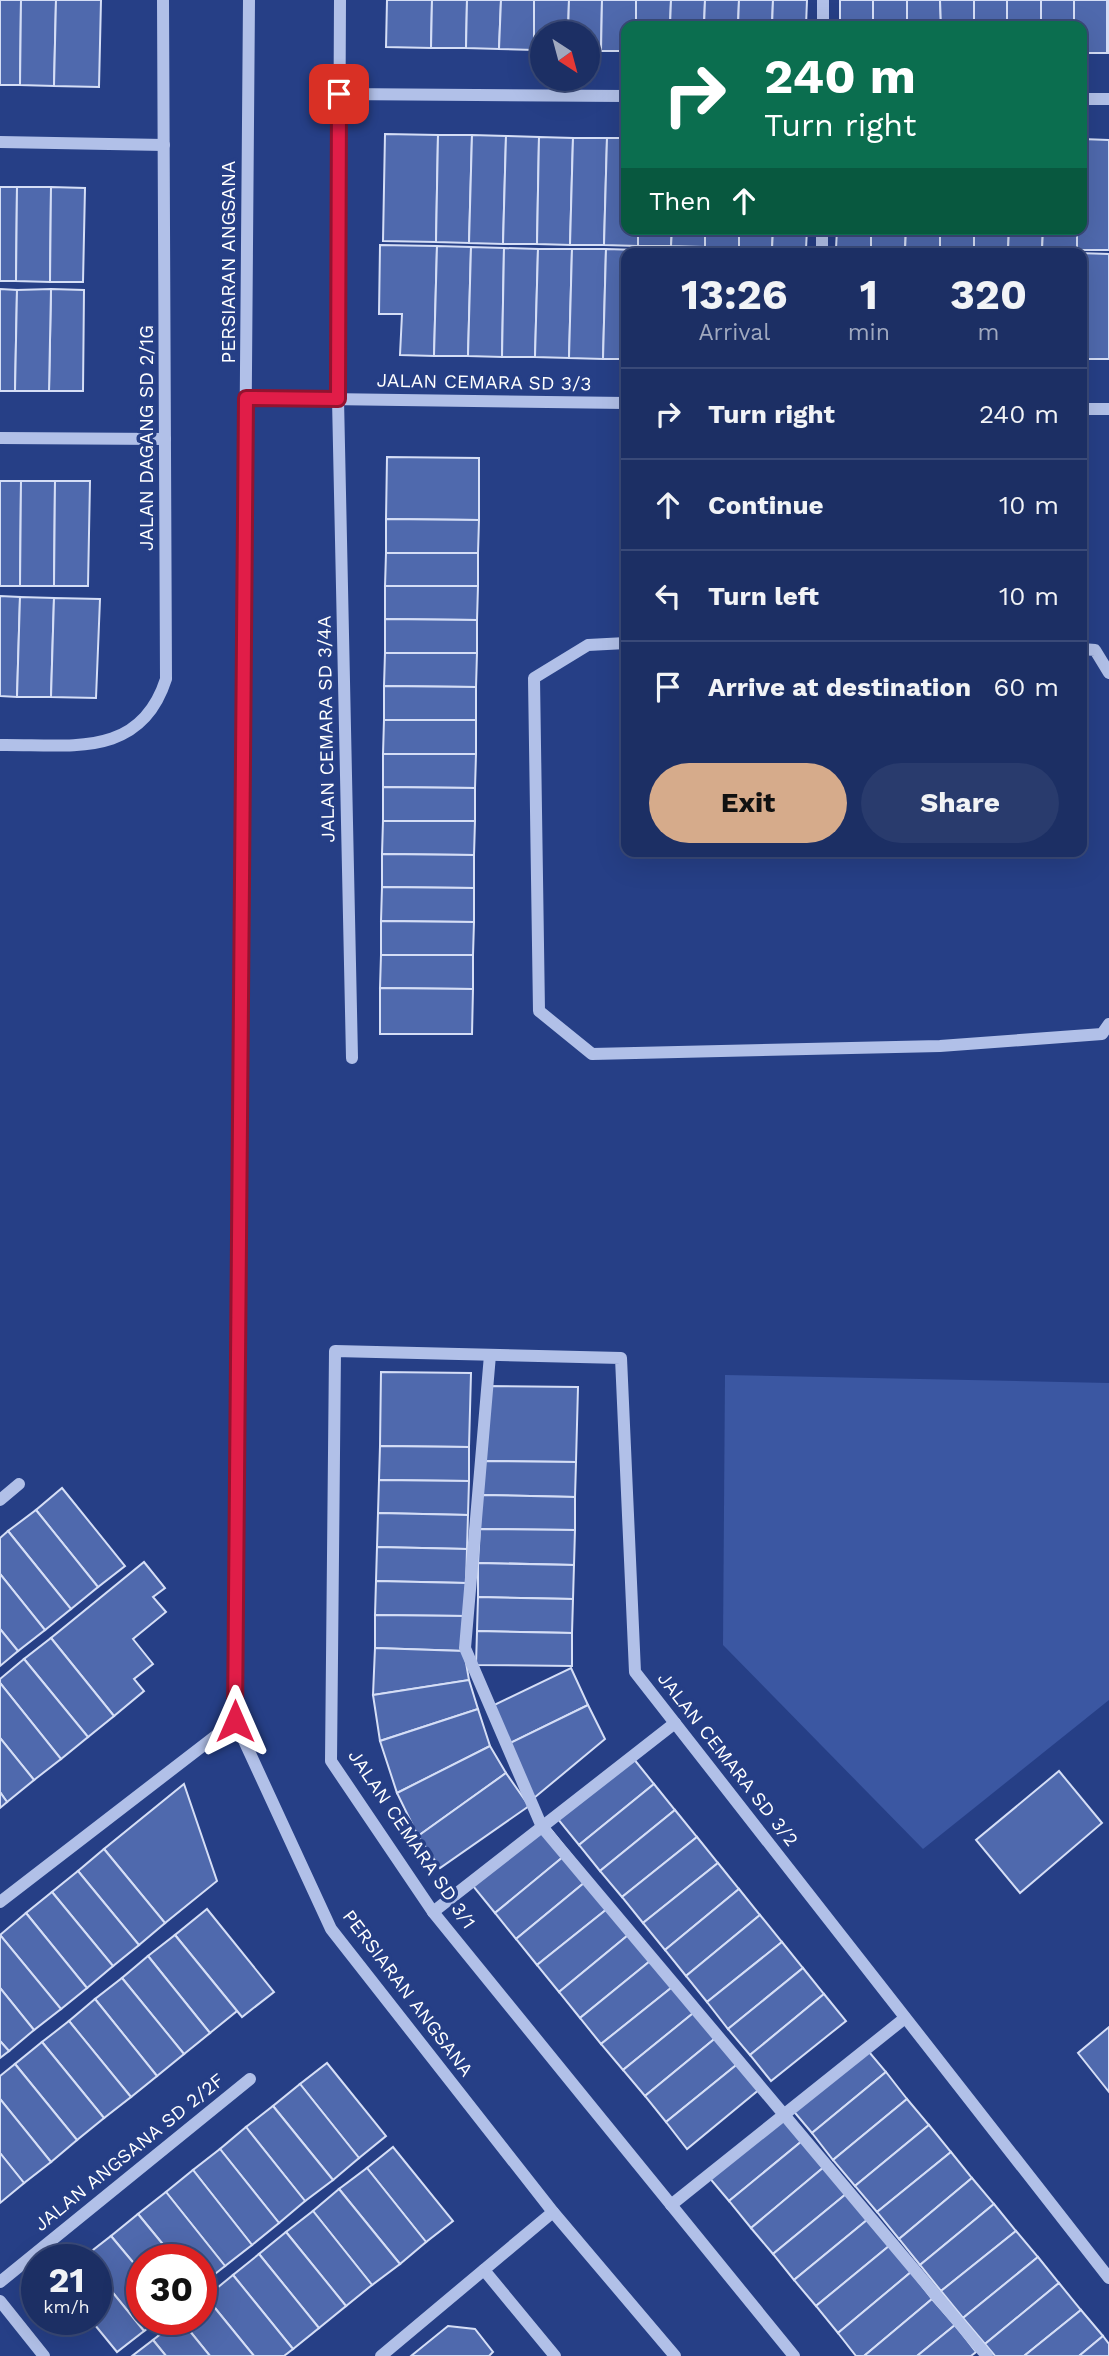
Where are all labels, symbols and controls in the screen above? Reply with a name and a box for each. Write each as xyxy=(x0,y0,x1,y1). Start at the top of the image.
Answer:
north arrow xyxy=(530,21,600,91)
map controls xyxy=(530,21,600,91)
text: 240 m xyxy=(764,47,916,105)
icon: right xyxy=(649,49,740,140)
pin xyxy=(309,64,369,124)
icon: arrive xyxy=(320,75,358,113)
text: Turn right xyxy=(764,106,916,144)
street label: PERSIARAN ANGSANA xyxy=(217,160,240,363)
icon: ahead xyxy=(725,182,763,220)
text: Then xyxy=(649,186,711,216)
text: 13:26 xyxy=(681,270,788,319)
text: 1 xyxy=(860,270,878,319)
text: 320 xyxy=(950,270,1027,319)
text: Arrival xyxy=(698,319,770,346)
text: min xyxy=(848,319,890,346)
text: m xyxy=(977,319,999,346)
street label: JALAN DAGANG SD 2/1G xyxy=(135,325,158,551)
street label: JALAN CEMARA SD 3/3 xyxy=(376,369,592,395)
icon: right xyxy=(649,395,687,433)
text: Turn right xyxy=(708,399,835,429)
text: 240 m xyxy=(979,399,1059,429)
icon: ahead xyxy=(649,486,687,524)
text: Continue xyxy=(708,490,824,520)
text: 10 m xyxy=(999,490,1059,520)
icon: left xyxy=(649,577,687,615)
text: Turn left xyxy=(708,581,819,611)
text: 10 m xyxy=(999,581,1059,611)
street label: JALAN CEMARA SD 3/4A xyxy=(313,615,339,843)
icon: arrive xyxy=(649,668,687,706)
text: Arrive at destination xyxy=(708,672,971,702)
text: 60 m xyxy=(993,672,1059,702)
button: Exit xyxy=(649,763,847,843)
button: Share xyxy=(861,763,1059,843)
street label: JALAN CEMARA SD 3/2 xyxy=(653,1667,803,1851)
position arrow xyxy=(198,1684,272,1758)
street label: JALAN CEMARA SD 3/1 xyxy=(343,1745,481,1933)
street label: PERSIARAN ANGSANA xyxy=(338,1905,478,2081)
street label: JALAN ANGSANA SD 2/2F xyxy=(29,2068,229,2236)
speed limit sign: 30 xyxy=(126,2244,217,2335)
text: 21 xyxy=(49,2259,84,2301)
text: km/h xyxy=(43,2296,90,2317)

